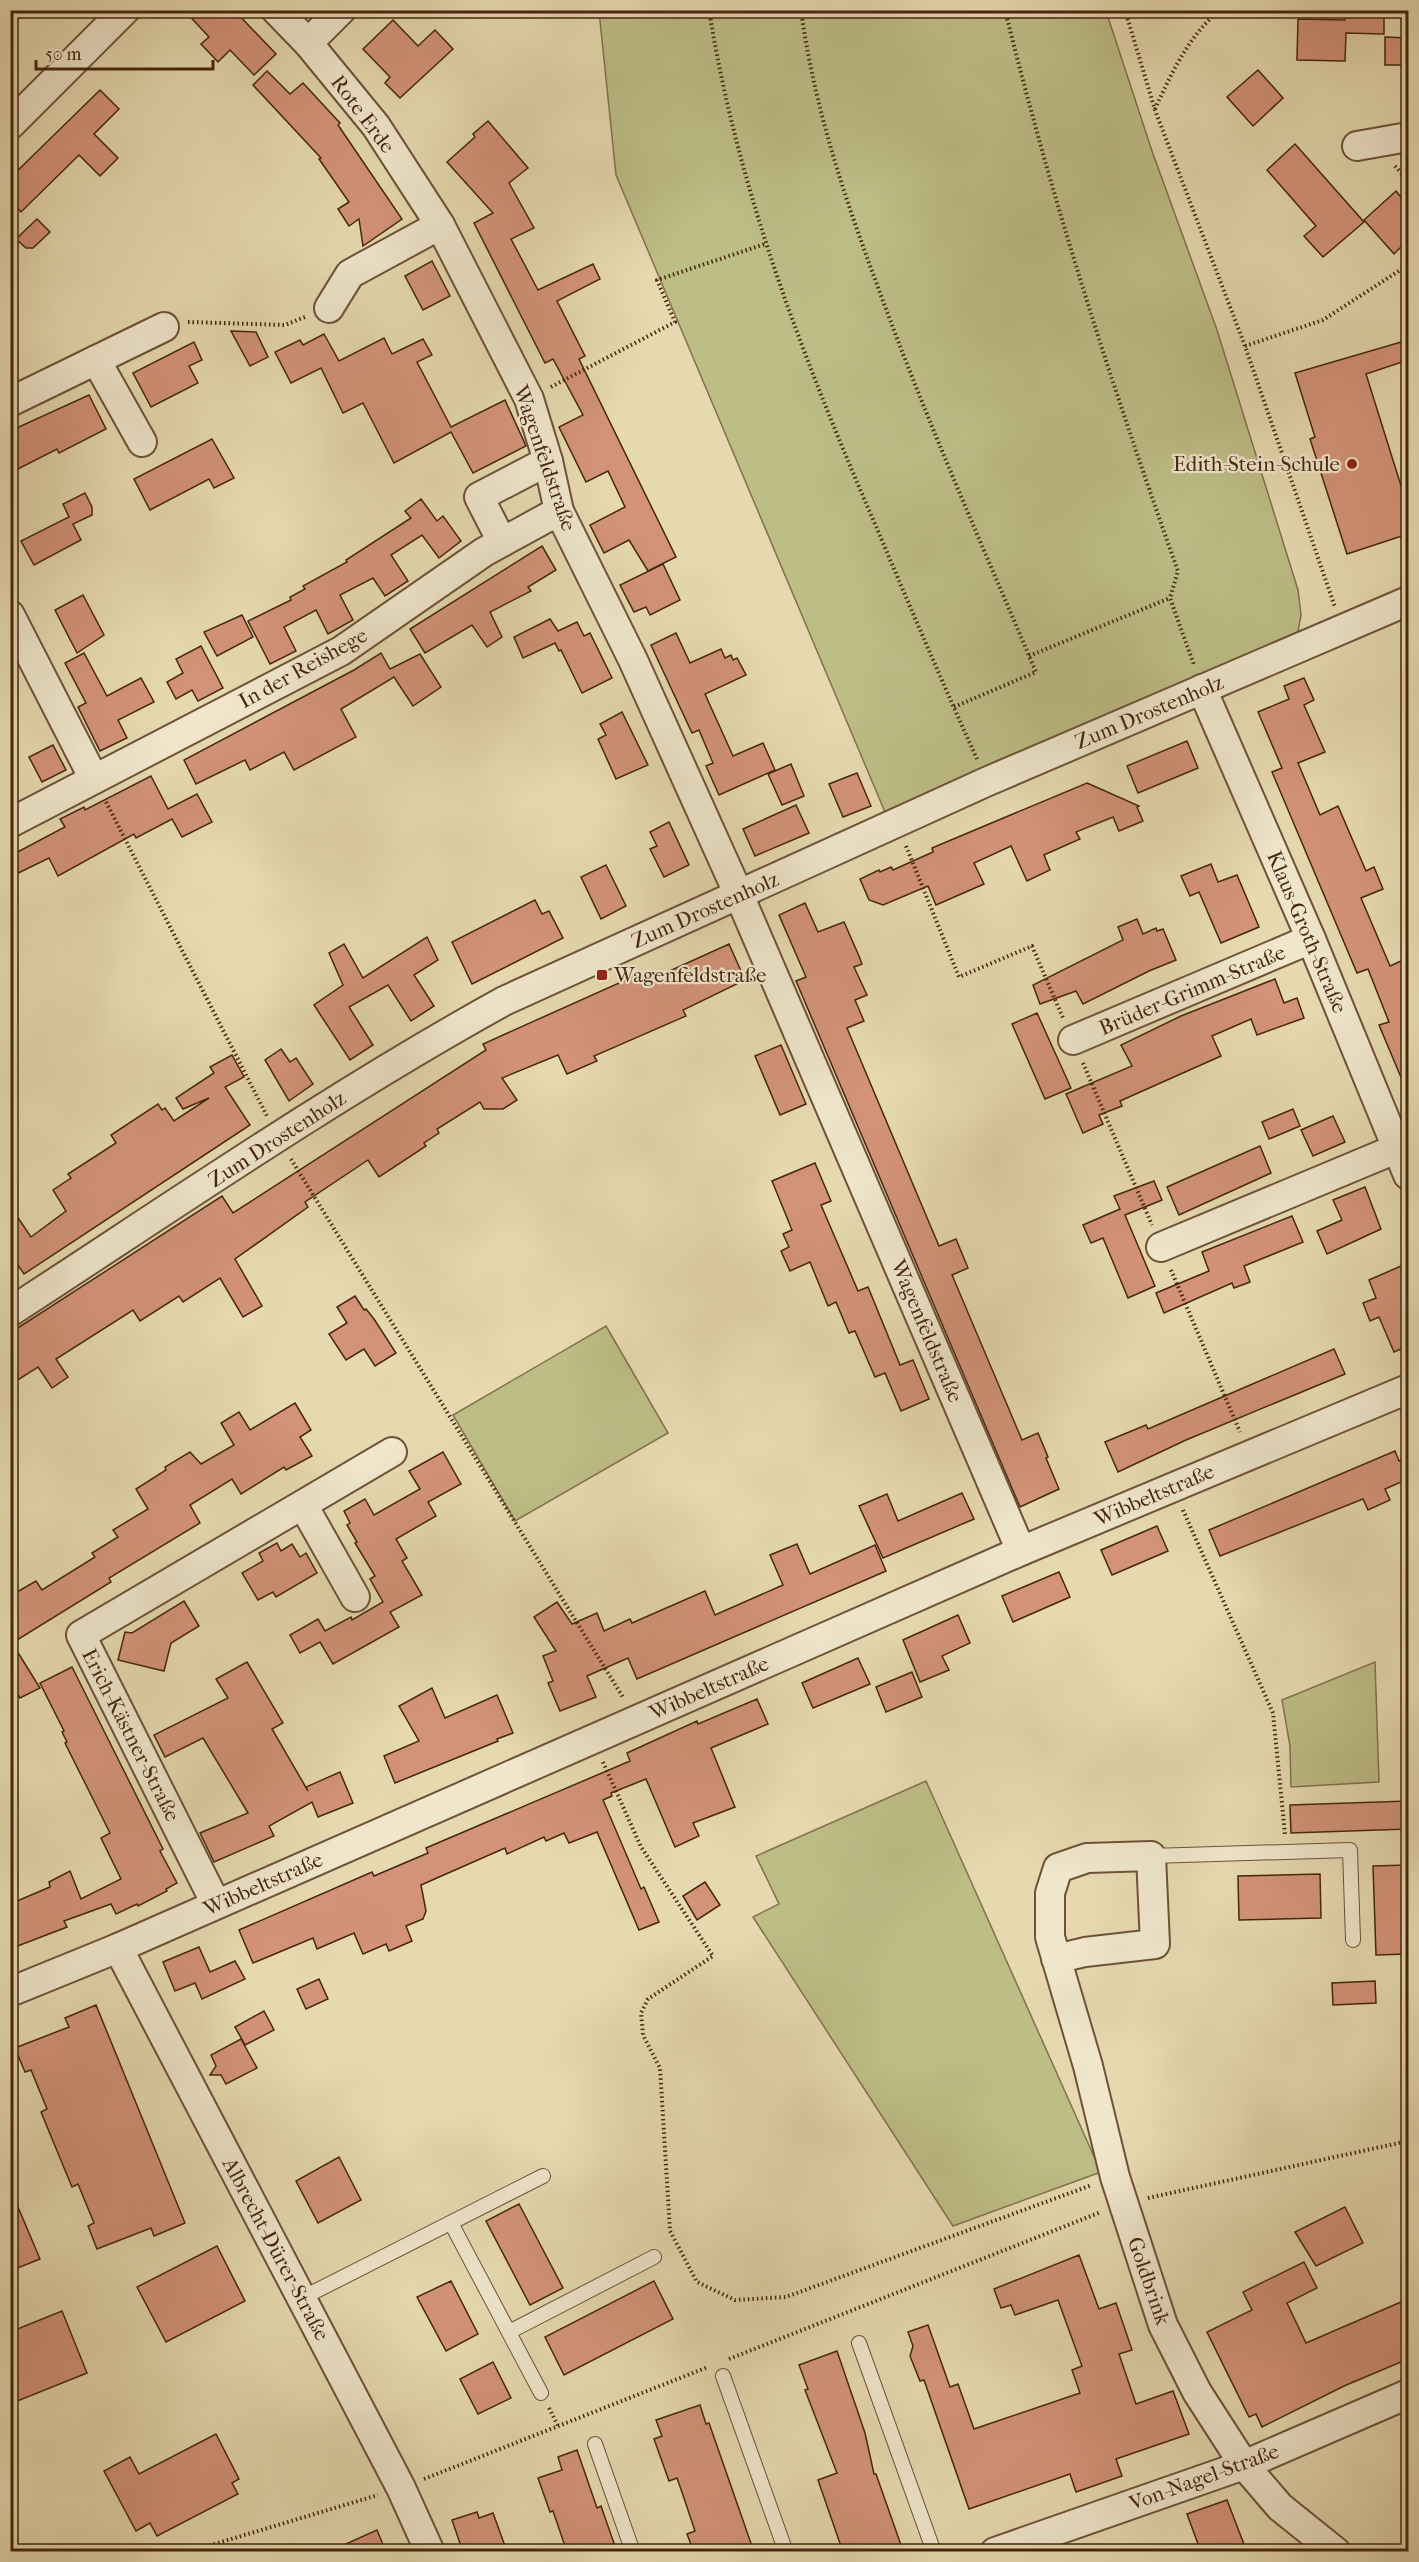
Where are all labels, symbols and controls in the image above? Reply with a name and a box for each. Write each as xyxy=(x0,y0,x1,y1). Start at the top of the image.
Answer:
scale bar xyxy=(36,33,213,71)
text: 50 m xyxy=(45,44,82,65)
street label: Rote Erde xyxy=(326,70,400,158)
street label: Wagenfeldstraße xyxy=(509,381,581,534)
place label: Edith-Stein-Schule xyxy=(1173,452,1340,476)
marker: Edith-Stein-Schule xyxy=(1345,457,1359,471)
street label: In der Reishege xyxy=(235,623,371,713)
street label: Zum Drostenholz xyxy=(1071,670,1227,754)
street label: Klaus-Groth-Straße xyxy=(1262,847,1352,1017)
street label: Zum Drostenholz xyxy=(628,867,782,953)
street label: Brüder-Grimm-Straße xyxy=(1095,940,1289,1040)
place label: Wagenfeldstraße xyxy=(613,963,767,987)
marker: Wagenfeldstraße xyxy=(595,968,609,982)
street label: Zum Drostenholz xyxy=(204,1086,350,1192)
street label: Wagenfeldstraße xyxy=(886,1255,968,1406)
street label: Wibbeltstraße xyxy=(1090,1459,1217,1531)
street label: Erich-Kästner-Straße xyxy=(77,1645,185,1825)
street label: Wibbeltstraße xyxy=(645,1651,772,1725)
street label: Wibbeltstraße xyxy=(199,1847,326,1921)
street label: Albrecht-Dürer-Straße xyxy=(217,2153,334,2344)
street label: Goldbrink xyxy=(1123,2234,1175,2328)
street label: Von-Nagel-Straße xyxy=(1125,2439,1282,2516)

